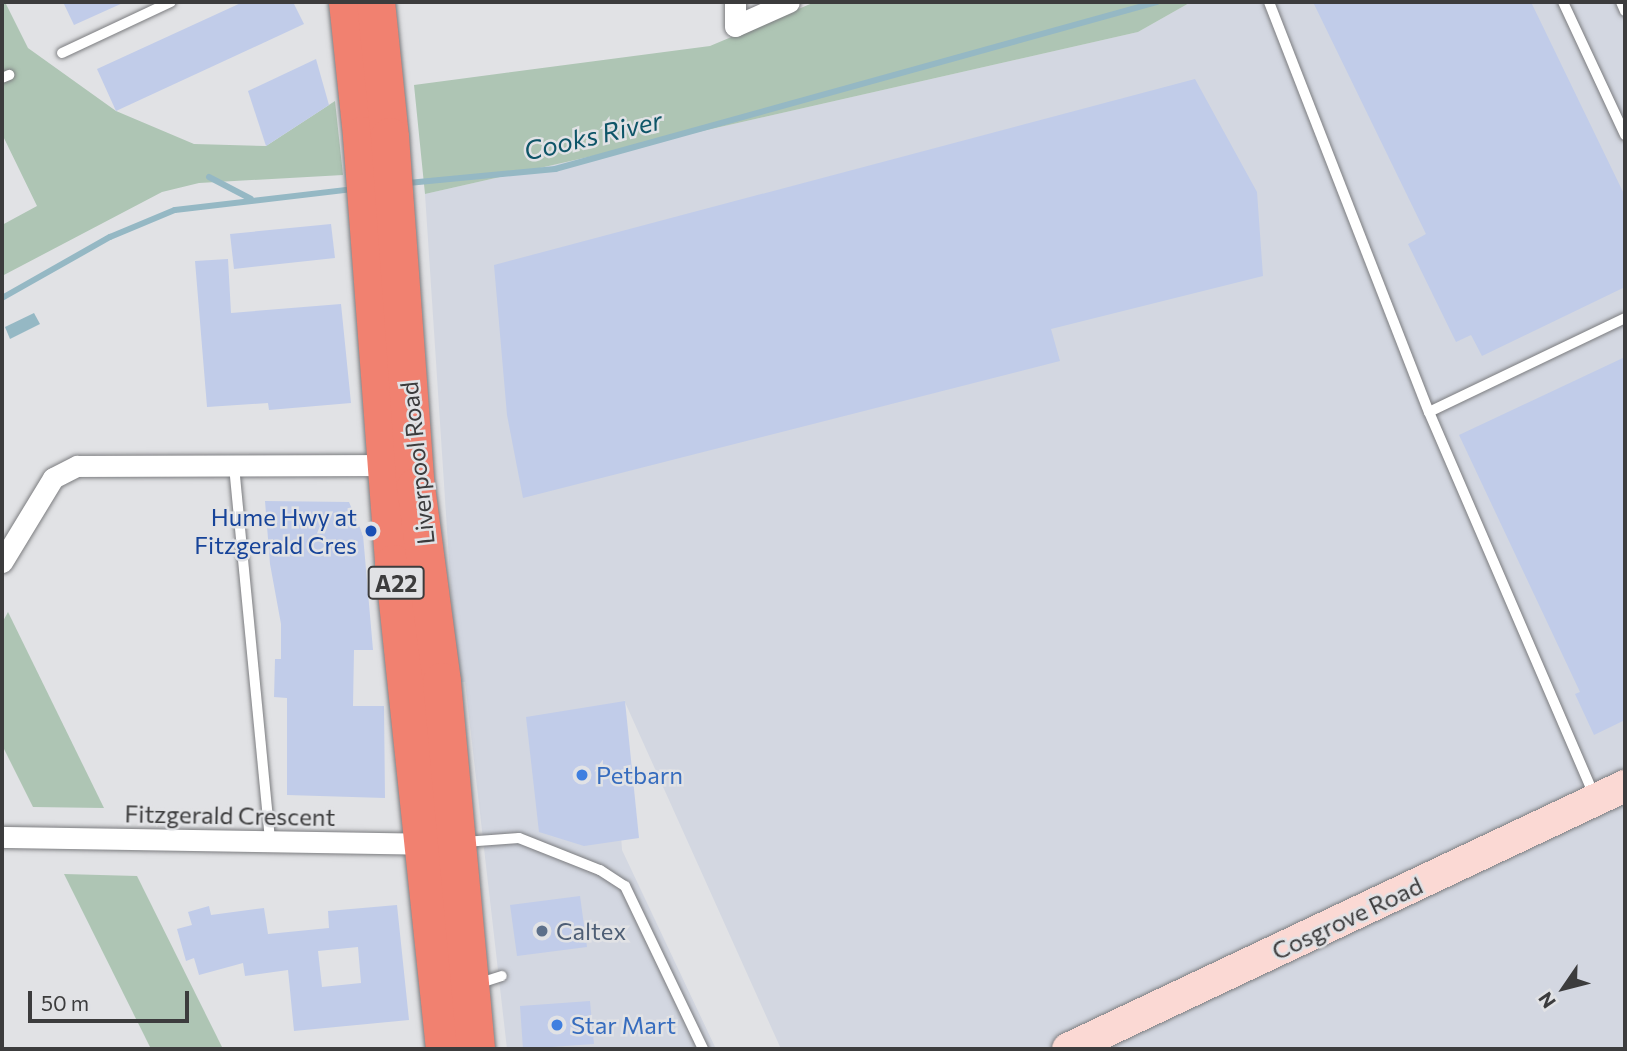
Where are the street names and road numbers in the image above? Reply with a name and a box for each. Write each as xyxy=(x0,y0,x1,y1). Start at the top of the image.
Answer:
street label: Liverpool Road xyxy=(394,380,440,546)
road number: A22 xyxy=(366,564,426,603)
street label: Fitzgerald Crescent xyxy=(124,799,336,831)
street label: Cosgrove Road xyxy=(1267,871,1427,965)

